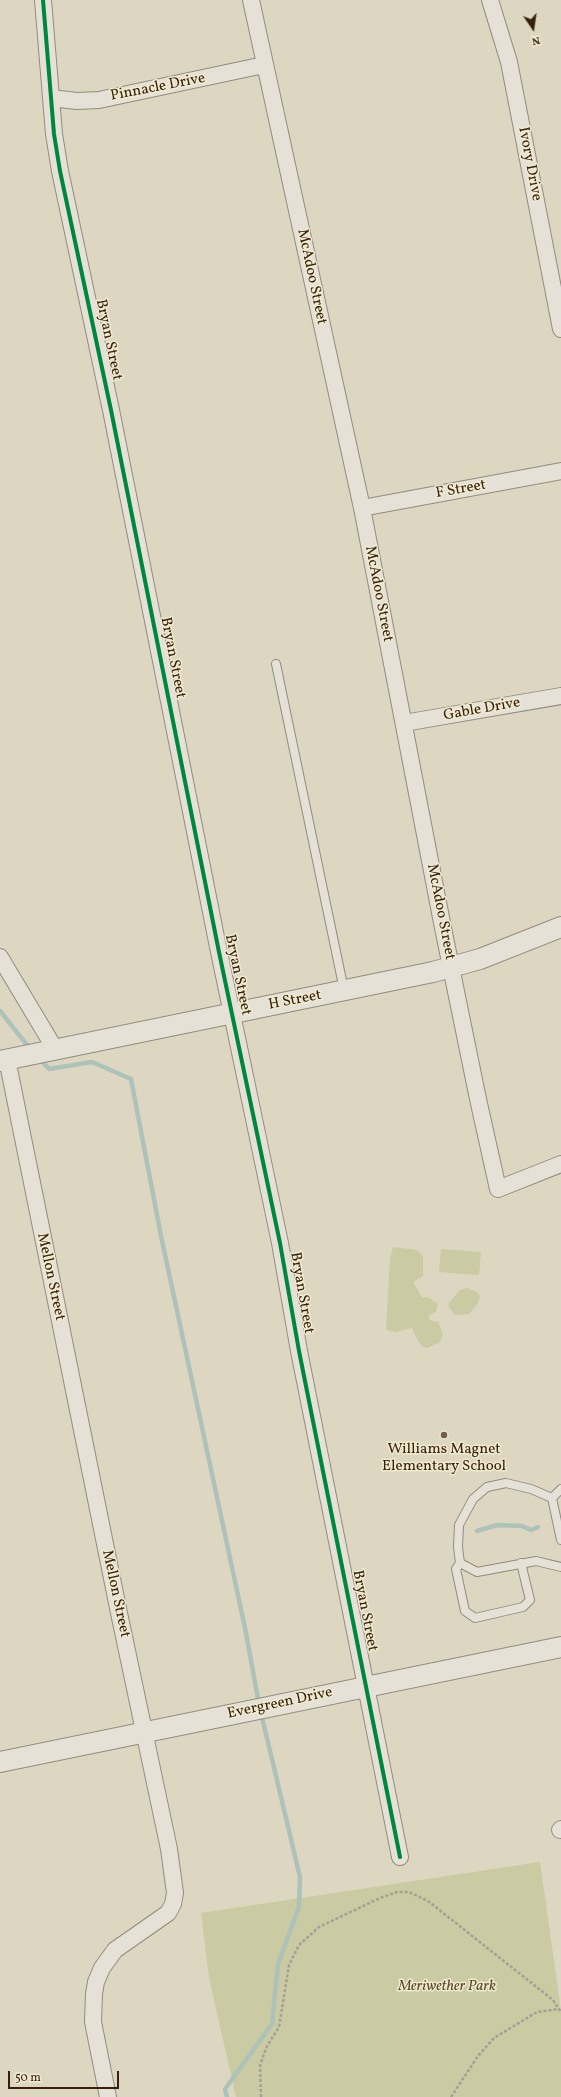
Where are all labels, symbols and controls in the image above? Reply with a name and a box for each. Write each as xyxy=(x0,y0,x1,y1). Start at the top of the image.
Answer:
north arrow xyxy=(513,8,553,48)
text: N xyxy=(530,32,541,48)
street label: Pinnacle Drive xyxy=(109,70,207,106)
street label: Ivory Drive xyxy=(513,125,545,203)
street label: McAdoo Street xyxy=(292,228,330,326)
street label: Bryan Street xyxy=(91,298,125,382)
street label: F Street xyxy=(434,477,488,503)
street label: McAdoo Street xyxy=(360,544,396,644)
street label: Bryan Street xyxy=(155,616,189,700)
street label: Gable Drive xyxy=(442,694,522,726)
street label: McAdoo Street xyxy=(422,862,458,962)
street label: Bryan Street xyxy=(220,933,254,1017)
street label: H Street xyxy=(267,987,323,1015)
street label: Mellon Street xyxy=(32,1232,68,1322)
street label: Bryan Street xyxy=(285,1251,317,1335)
marker: Williams Magnet Elementary School xyxy=(439,1430,449,1440)
place label: Williams Magnet Elementary School xyxy=(382,1441,506,1476)
street label: Mellon Street xyxy=(97,1549,133,1639)
street label: Bryan Street xyxy=(347,1569,381,1653)
street label: Evergreen Drive xyxy=(226,1684,334,1724)
park label: Meriwether Park xyxy=(398,1978,496,1996)
scale bar xyxy=(10,2063,121,2089)
text: 50 m xyxy=(15,2070,41,2086)

